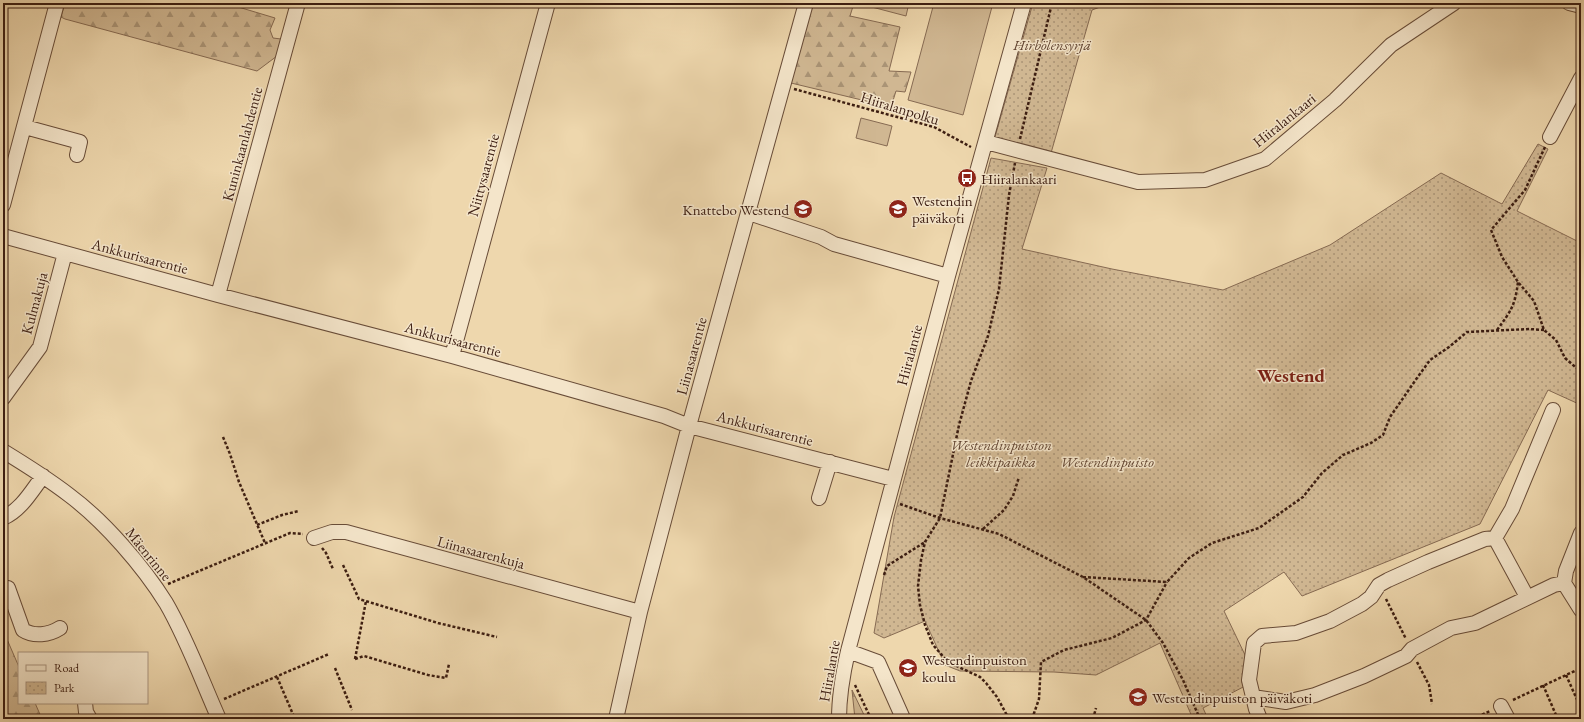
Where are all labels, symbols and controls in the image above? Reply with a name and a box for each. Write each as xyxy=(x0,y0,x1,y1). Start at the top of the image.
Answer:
park label: Hirbölensyrjä xyxy=(1012,35,1091,54)
street label: Kuninkaanlahdentie xyxy=(218,85,266,203)
street label: Hiiralanpolku xyxy=(858,87,942,129)
street label: Hiiralankaari xyxy=(1249,89,1320,151)
street label: Niittysaarentie xyxy=(463,131,503,219)
bus stop icon: Hiiralankaari xyxy=(956,167,978,189)
place label: Hiiralankaari xyxy=(981,169,1057,188)
place label: Westendin päiväkoti xyxy=(912,191,973,227)
school or university icon: Knattebo Westend xyxy=(792,198,814,220)
school or university icon: Westendin päiväkoti xyxy=(887,198,909,220)
place label: Knattebo Westend xyxy=(682,200,789,219)
street label: Ankkurisaarentie xyxy=(89,234,190,278)
street label: Kulmakuja xyxy=(17,270,51,336)
street label: Liinasaarentie xyxy=(671,315,711,397)
street label: Ankkurisaarentie xyxy=(402,317,503,361)
street label: Hiiralantie xyxy=(892,322,926,388)
district label: Westend xyxy=(1257,363,1326,388)
street label: Ankkurisaarentie xyxy=(714,406,815,450)
park label: Westendinpuiston leikkipaikka xyxy=(950,435,1052,471)
park label: Westendinpuisto xyxy=(1060,452,1154,471)
street label: Mäenrinne xyxy=(122,523,176,585)
street label: Liinasaarenkuja xyxy=(435,531,527,573)
street label: Hiiralantie xyxy=(814,639,844,703)
place label: Westendinpuiston koulu xyxy=(922,650,1027,686)
legend xyxy=(18,652,148,704)
school or university icon: Westendinpuiston koulu xyxy=(897,657,919,679)
text: Road xyxy=(54,660,80,676)
text: Park xyxy=(54,680,75,696)
school or university icon: Westendinpuiston päiväkoti xyxy=(1127,686,1149,708)
place label: Westendinpuiston päiväkoti xyxy=(1152,688,1313,707)

